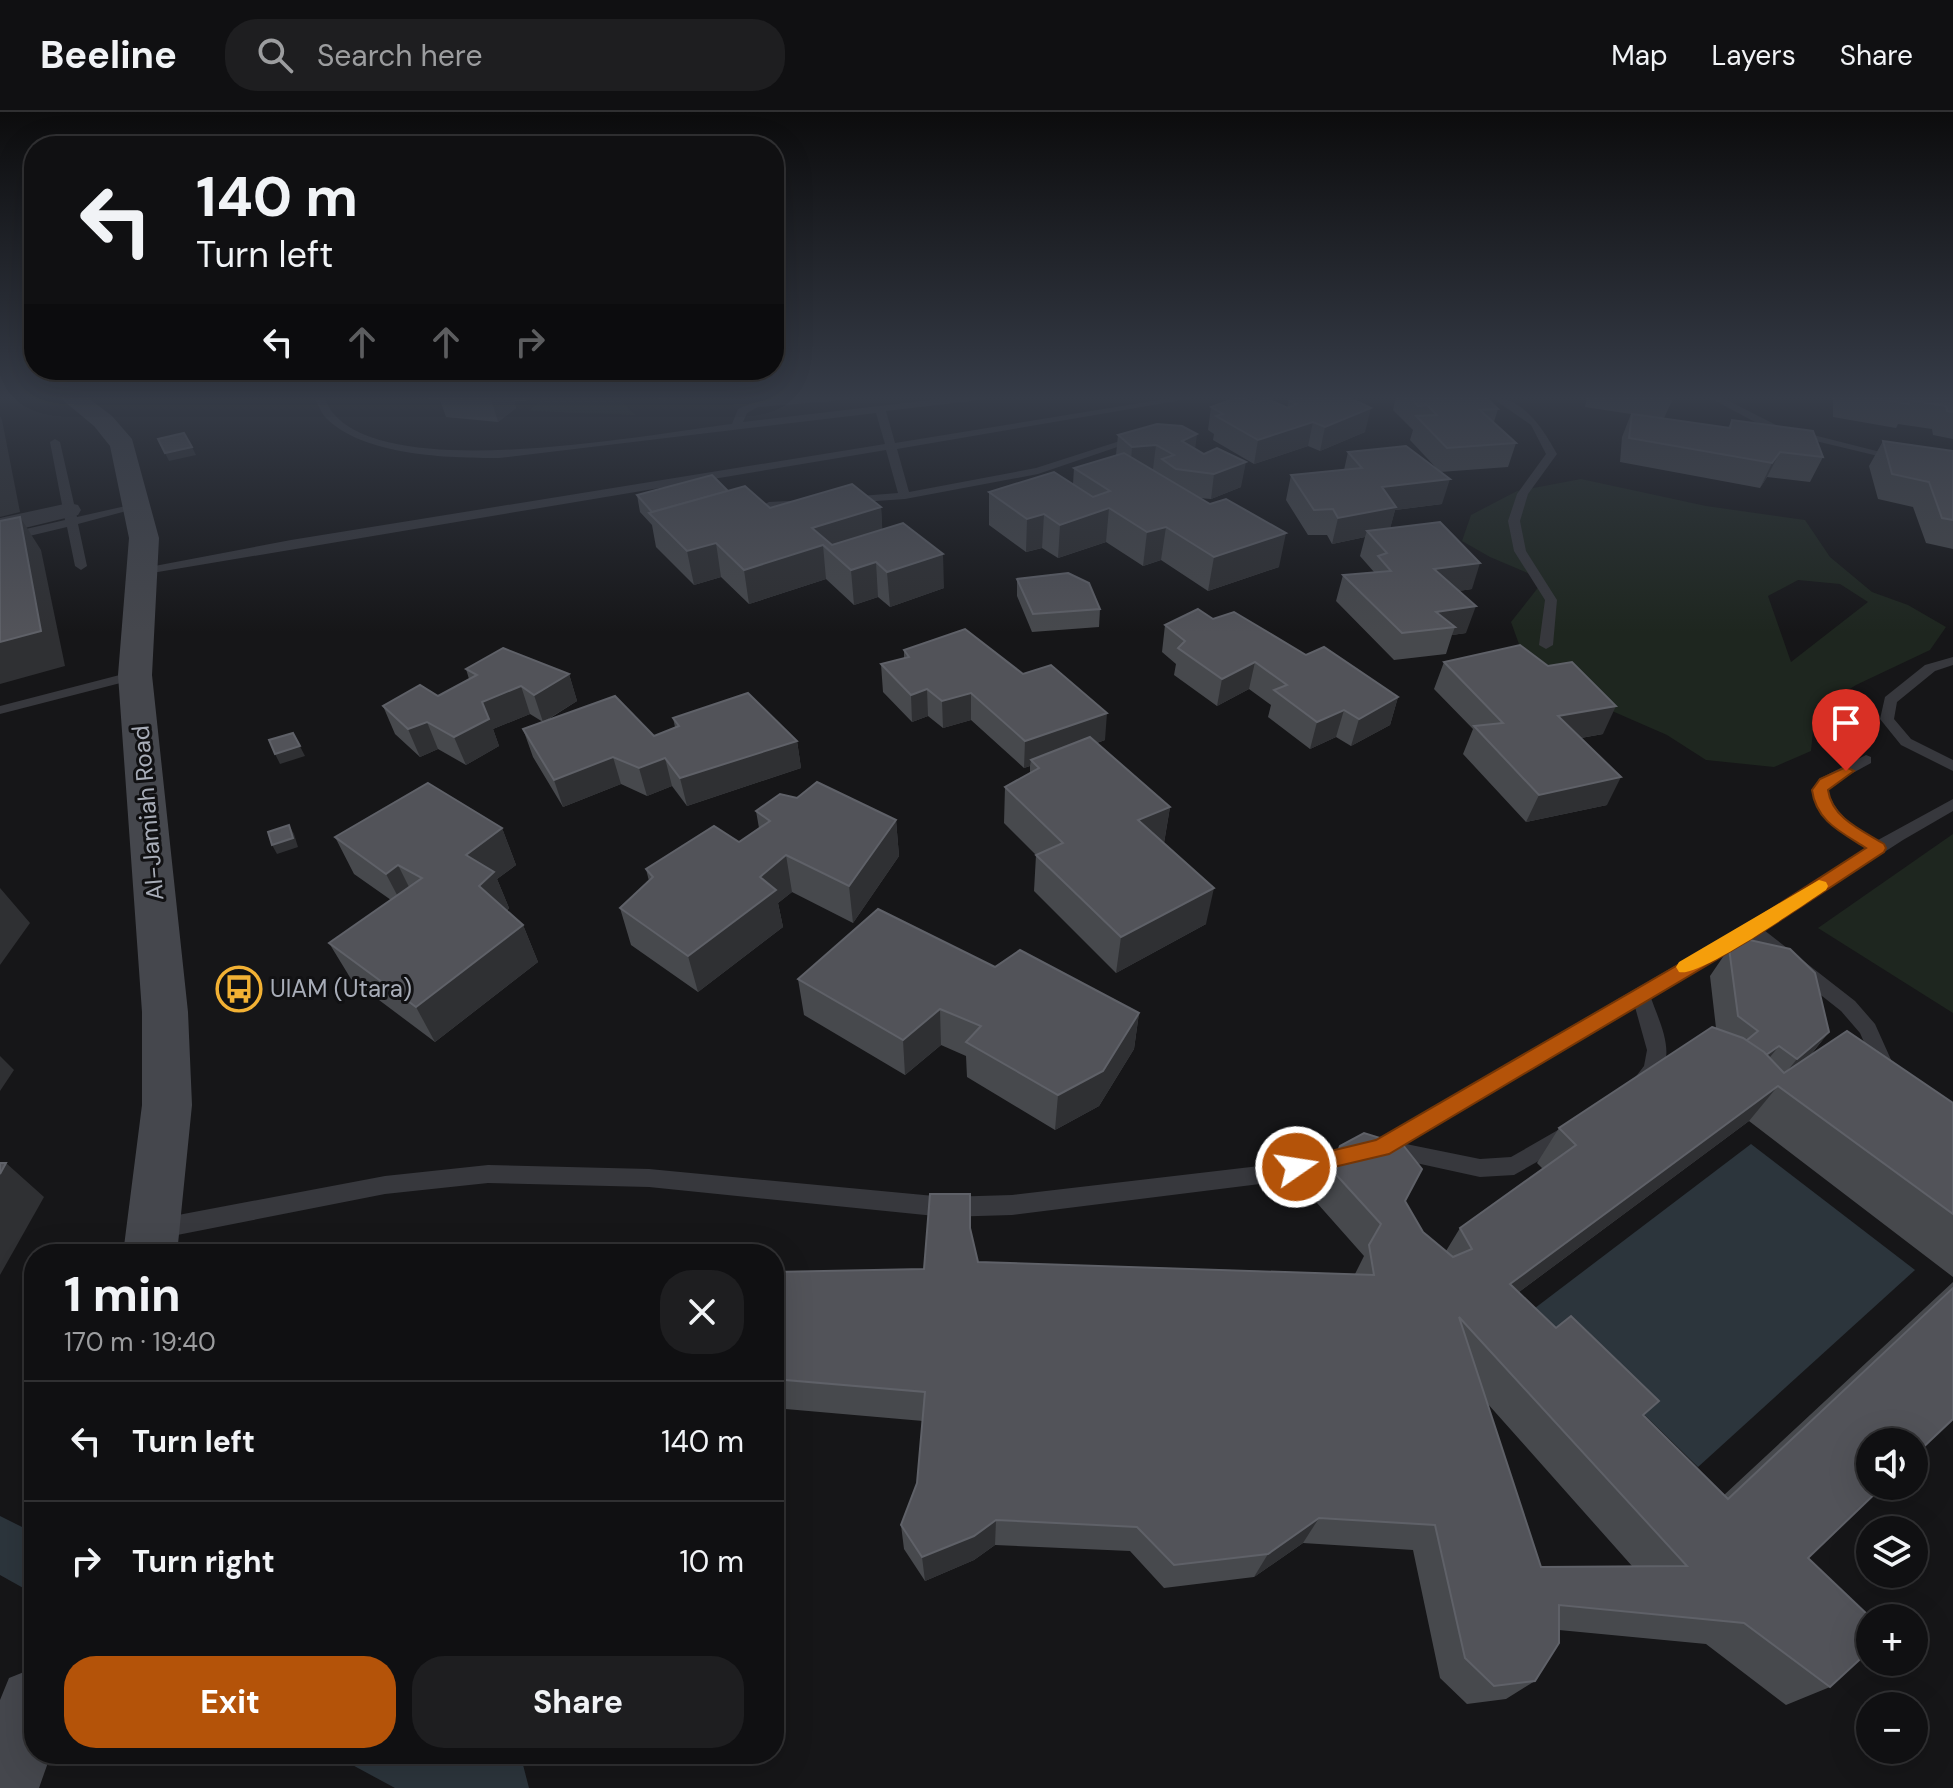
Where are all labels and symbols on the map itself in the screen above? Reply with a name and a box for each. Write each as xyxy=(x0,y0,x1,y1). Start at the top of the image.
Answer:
pin xyxy=(1812,689,1880,771)
street label: Al-Jamiah Road xyxy=(124,724,171,902)
bus stop icon: UIAM (Utara) xyxy=(215,965,263,1013)
place label: UIAM (Utara) xyxy=(270,973,412,1004)
position arrow xyxy=(1254,1125,1338,1209)

